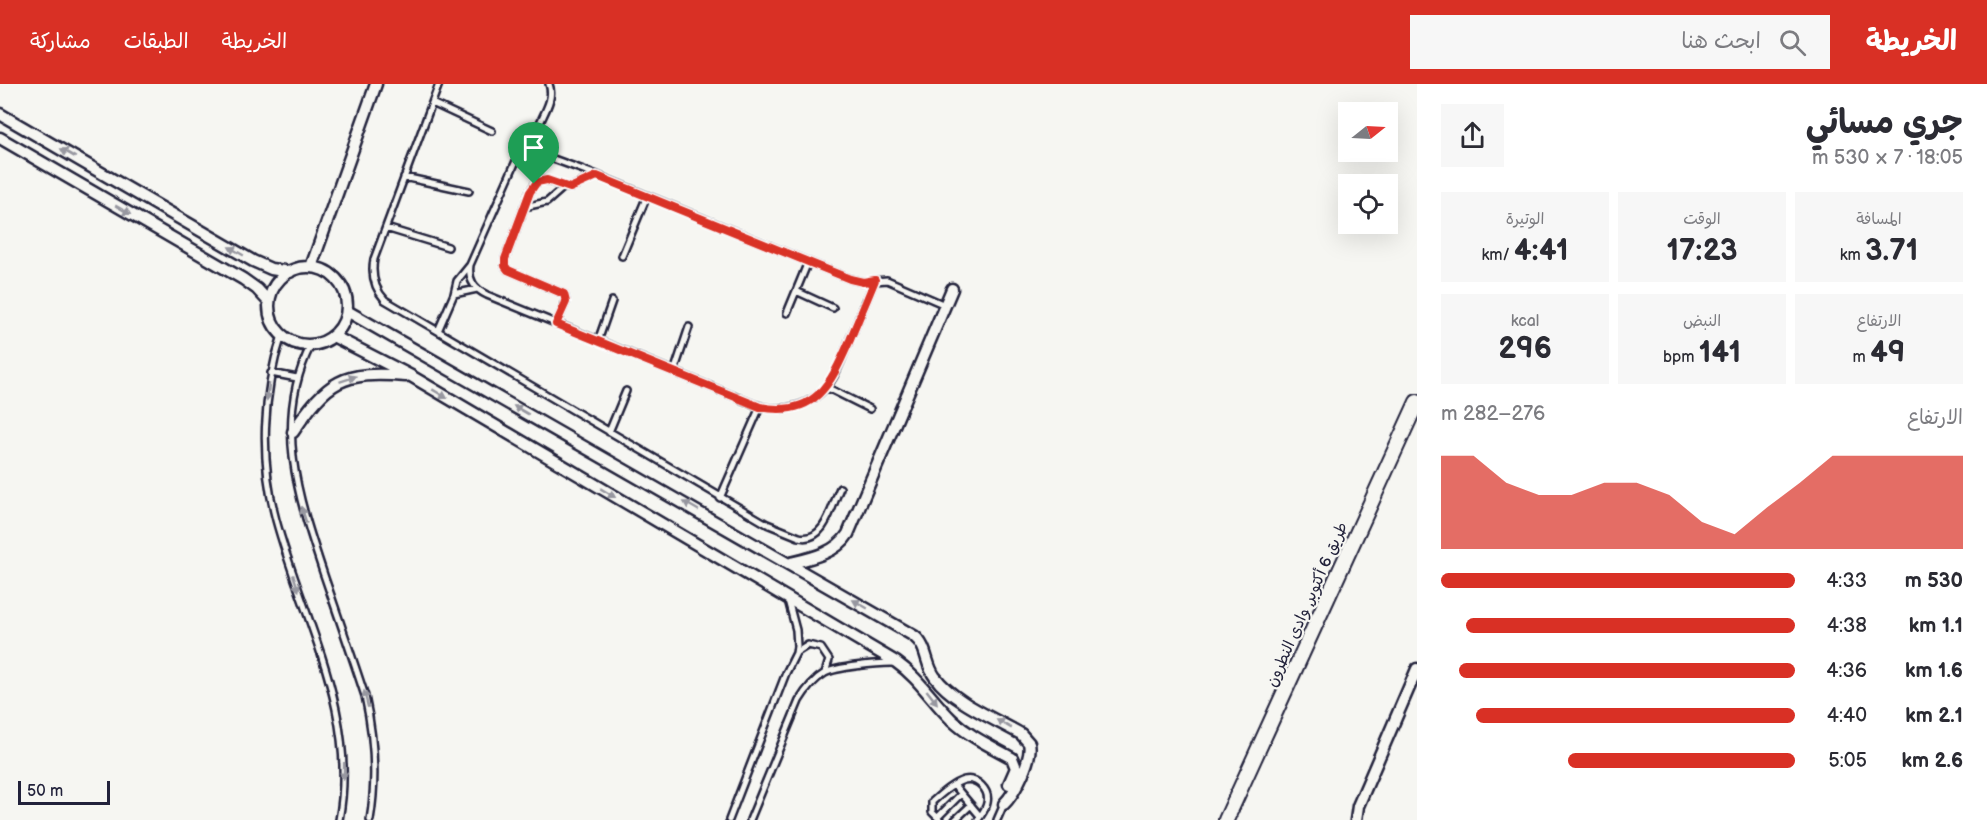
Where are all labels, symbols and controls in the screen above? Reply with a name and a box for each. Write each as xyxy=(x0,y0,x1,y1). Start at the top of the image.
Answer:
search box xyxy=(1410,15,1830,69)
text: الخريطة xyxy=(1866,25,1957,58)
icon: search xyxy=(1776,26,1809,59)
text: ابحث هنا xyxy=(1681,28,1761,55)
text: مشاركة xyxy=(30,29,91,54)
text: الطبقات xyxy=(124,29,189,54)
text: الخريطة xyxy=(222,29,287,54)
north arrow xyxy=(1338,102,1398,162)
map controls xyxy=(1338,102,1398,234)
text: جري مسائي xyxy=(1806,103,1963,143)
button: share xyxy=(1441,104,1504,167)
pin xyxy=(508,122,559,184)
icon: arrive xyxy=(517,131,550,164)
text: 18:05 · 7 × 530 m xyxy=(1812,146,1963,170)
one-way arrow xyxy=(59,148,76,158)
button: locate xyxy=(1338,174,1398,234)
one-way arrow xyxy=(115,205,132,215)
text: الوتيرة xyxy=(1506,210,1544,229)
text: الوقت xyxy=(1683,210,1721,229)
text: المسافة xyxy=(1856,210,1902,229)
text: 4:41 xyxy=(1514,233,1569,269)
text: 17:23 xyxy=(1666,233,1738,269)
text: 3.71 xyxy=(1865,233,1918,269)
one-way arrow xyxy=(227,246,244,256)
text: /km xyxy=(1481,246,1514,265)
text: km xyxy=(1840,246,1865,265)
text: kcal xyxy=(1511,312,1539,331)
text: النبض xyxy=(1683,312,1721,331)
text: الارتفاع xyxy=(1857,312,1901,331)
text: 296 xyxy=(1498,331,1552,367)
text: 141 xyxy=(1699,335,1741,371)
text: 49 xyxy=(1870,335,1905,371)
text: bpm xyxy=(1663,348,1699,367)
text: m xyxy=(1853,348,1870,367)
one-way arrow xyxy=(340,374,358,383)
one-way arrow xyxy=(264,383,273,402)
one-way arrow xyxy=(432,388,448,399)
text: 276–282 m xyxy=(1441,402,1545,426)
one-way arrow xyxy=(512,405,529,415)
text: الارتفاع xyxy=(1907,406,1963,430)
one-way arrow xyxy=(600,487,616,498)
one-way arrow xyxy=(683,501,699,512)
one-way arrow xyxy=(299,506,308,524)
street label: طريق 6 أكتوبر, وادى النطرون xyxy=(1262,519,1352,690)
text: 4:33 xyxy=(1826,569,1867,593)
text: 530 m xyxy=(1905,569,1963,593)
one-way arrow xyxy=(292,574,301,592)
one-way arrow xyxy=(852,598,868,609)
text: 4:38 xyxy=(1827,614,1867,638)
text: 1.1 km xyxy=(1909,614,1963,638)
text: 4:36 xyxy=(1826,659,1867,683)
text: 1.6 km xyxy=(1905,659,1963,683)
one-way arrow xyxy=(925,689,938,705)
one-way arrow xyxy=(360,690,370,709)
text: 4:40 xyxy=(1827,704,1867,728)
text: 2.1 km xyxy=(1905,704,1963,728)
one-way arrow xyxy=(996,719,1012,730)
text: 5:05 xyxy=(1828,749,1867,773)
text: 2.6 km xyxy=(1902,749,1963,773)
one-way arrow xyxy=(339,761,348,780)
scale bar xyxy=(18,778,110,806)
text: 50 m xyxy=(27,782,63,801)

